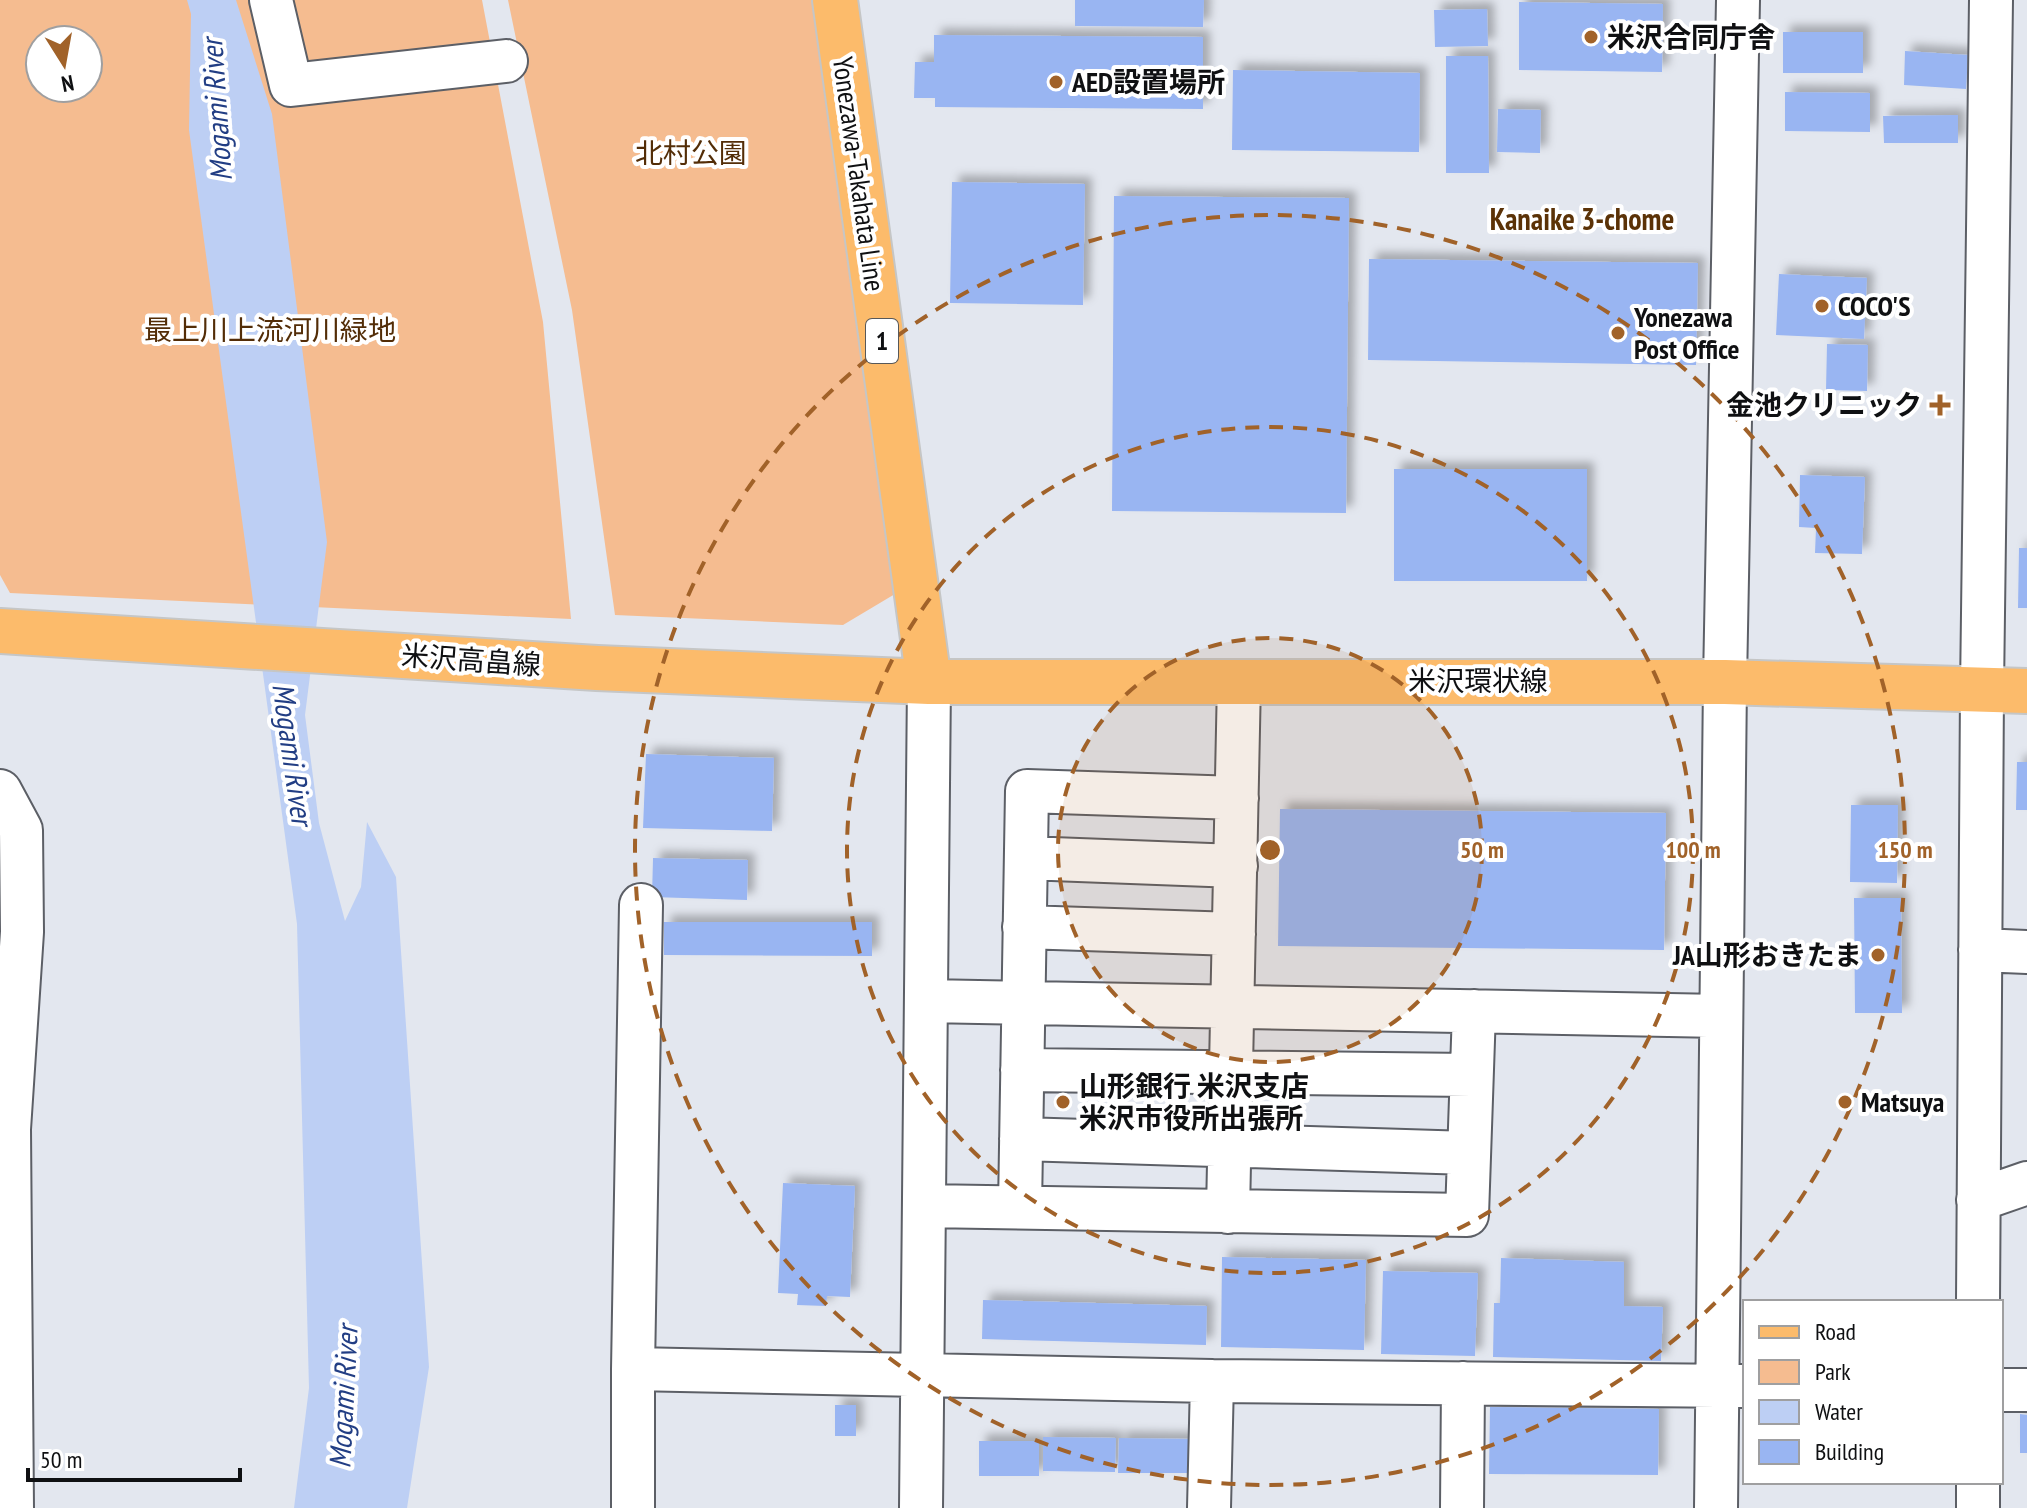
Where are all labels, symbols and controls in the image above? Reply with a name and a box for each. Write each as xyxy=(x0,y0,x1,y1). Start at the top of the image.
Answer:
place label: 米沢合同庁舎 xyxy=(1607,18,1775,55)
north arrow xyxy=(24,24,104,104)
marker: 米沢合同庁舎 xyxy=(1582,28,1600,46)
water label: Mogami River xyxy=(191,34,240,183)
street label: Yonezawa-Takahata Line xyxy=(825,54,894,294)
place label: AED設置場所 xyxy=(1071,63,1225,100)
text: N xyxy=(59,69,76,99)
marker: AED設置場所 xyxy=(1047,73,1065,91)
park label: 北村公園 xyxy=(635,134,747,171)
district label: Kanaike 3-chome xyxy=(1490,199,1674,238)
place label: COCO'S xyxy=(1838,287,1910,324)
marker: COCO'S xyxy=(1813,297,1831,315)
place label: Yonezawa Post Office xyxy=(1633,298,1740,367)
park label: 最上川上流河川緑地 xyxy=(144,311,396,348)
road number: 1 xyxy=(866,319,898,363)
marker: Yonezawa Post Office xyxy=(1609,324,1627,342)
place label: 金池クリニック xyxy=(1726,386,1922,423)
marker: 金池クリニック xyxy=(1929,394,1951,416)
street label: 米沢高畠線 xyxy=(400,636,542,683)
street label: 米沢環状線 xyxy=(1408,662,1548,699)
water label: Mogami River xyxy=(264,680,323,831)
text: 50 m xyxy=(1460,834,1504,865)
text: 100 m xyxy=(1665,834,1721,865)
text: 150 m xyxy=(1877,834,1933,865)
centre of rings xyxy=(1256,836,1284,864)
place label: JA山形おきたま xyxy=(1672,936,1862,973)
marker: JA山形おきたま xyxy=(1869,946,1887,964)
place label: 山形銀行 米沢支店 米沢市役所出張所 xyxy=(1079,1067,1309,1136)
place label: Matsuya xyxy=(1861,1083,1944,1120)
marker: 山形銀行 米沢支店 米沢市役所出張所 xyxy=(1054,1093,1072,1111)
marker: Matsuya xyxy=(1836,1093,1854,1111)
legend xyxy=(1743,1300,2003,1484)
text: Road xyxy=(1815,1316,1856,1347)
water label: Mogami River xyxy=(319,1321,366,1469)
text: Park xyxy=(1815,1356,1851,1387)
text: Water xyxy=(1815,1396,1863,1427)
scale bar xyxy=(28,1432,240,1482)
text: Building xyxy=(1815,1436,1884,1467)
text: 50 m xyxy=(40,1444,82,1475)

